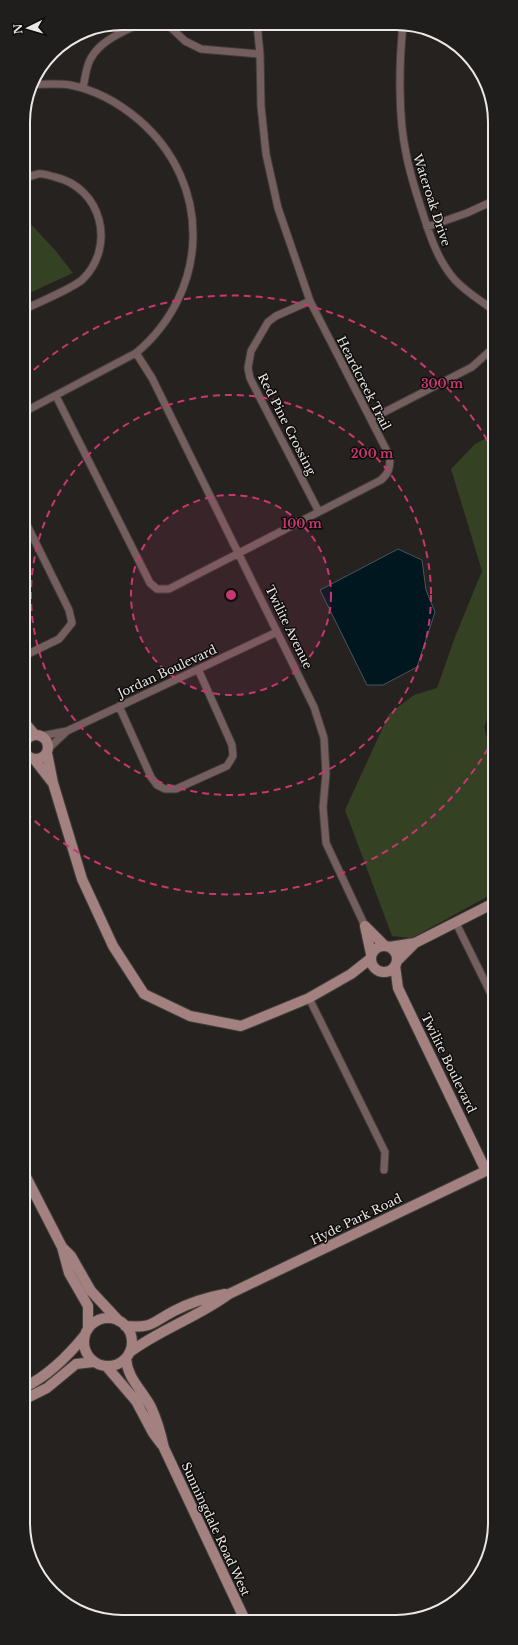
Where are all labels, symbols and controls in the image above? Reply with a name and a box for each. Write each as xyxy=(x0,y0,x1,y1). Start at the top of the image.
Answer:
north arrow xyxy=(8,8,48,48)
text: N xyxy=(11,22,25,35)
street label: Wateroak Drive xyxy=(410,151,454,248)
street label: Heardcreek Trail xyxy=(334,334,394,432)
street label: Red Pine Crossing xyxy=(255,371,320,478)
text: 300 m xyxy=(421,376,464,391)
text: 200 m xyxy=(351,446,394,461)
text: 100 m xyxy=(282,516,323,531)
street label: Twilite Avenue xyxy=(262,583,316,671)
centre of rings xyxy=(224,588,238,602)
street label: Jordan Boulevard xyxy=(113,641,219,701)
street label: Twilite Boulevard xyxy=(418,1011,480,1115)
street label: Hyde Park Road xyxy=(308,1190,404,1248)
street label: Sunningdale Road West xyxy=(178,1460,254,1599)

